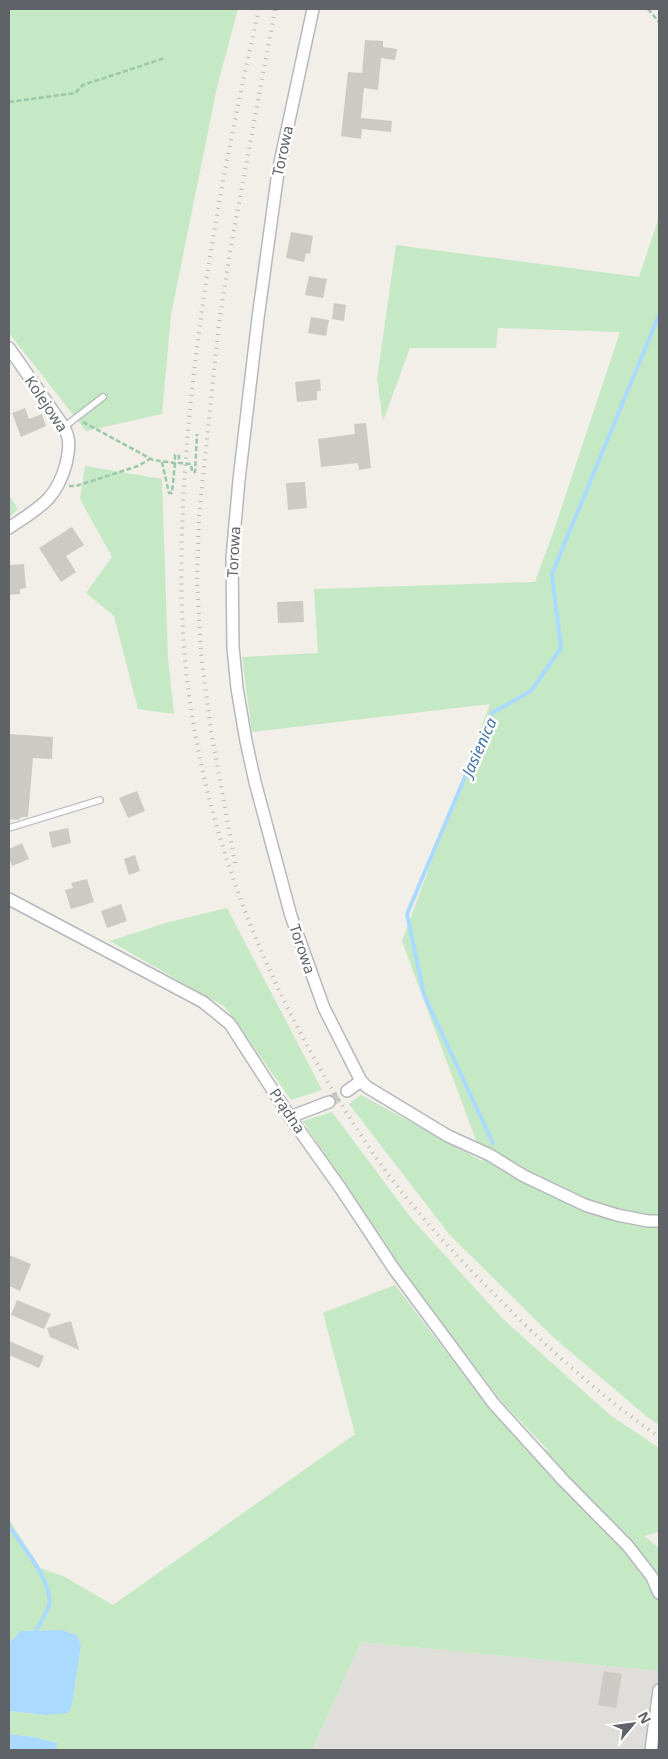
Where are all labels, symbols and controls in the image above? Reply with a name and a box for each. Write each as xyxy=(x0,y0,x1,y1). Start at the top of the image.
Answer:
street label: Torowa xyxy=(267,124,297,178)
street label: Kolejowa xyxy=(21,372,73,435)
street label: Torowa xyxy=(222,526,244,578)
water label: Jasienica xyxy=(455,714,502,783)
street label: Torowa xyxy=(285,921,321,976)
street label: Prądna xyxy=(265,1084,310,1137)
north arrow xyxy=(608,1699,658,1749)
text: N xyxy=(634,1708,656,1727)

